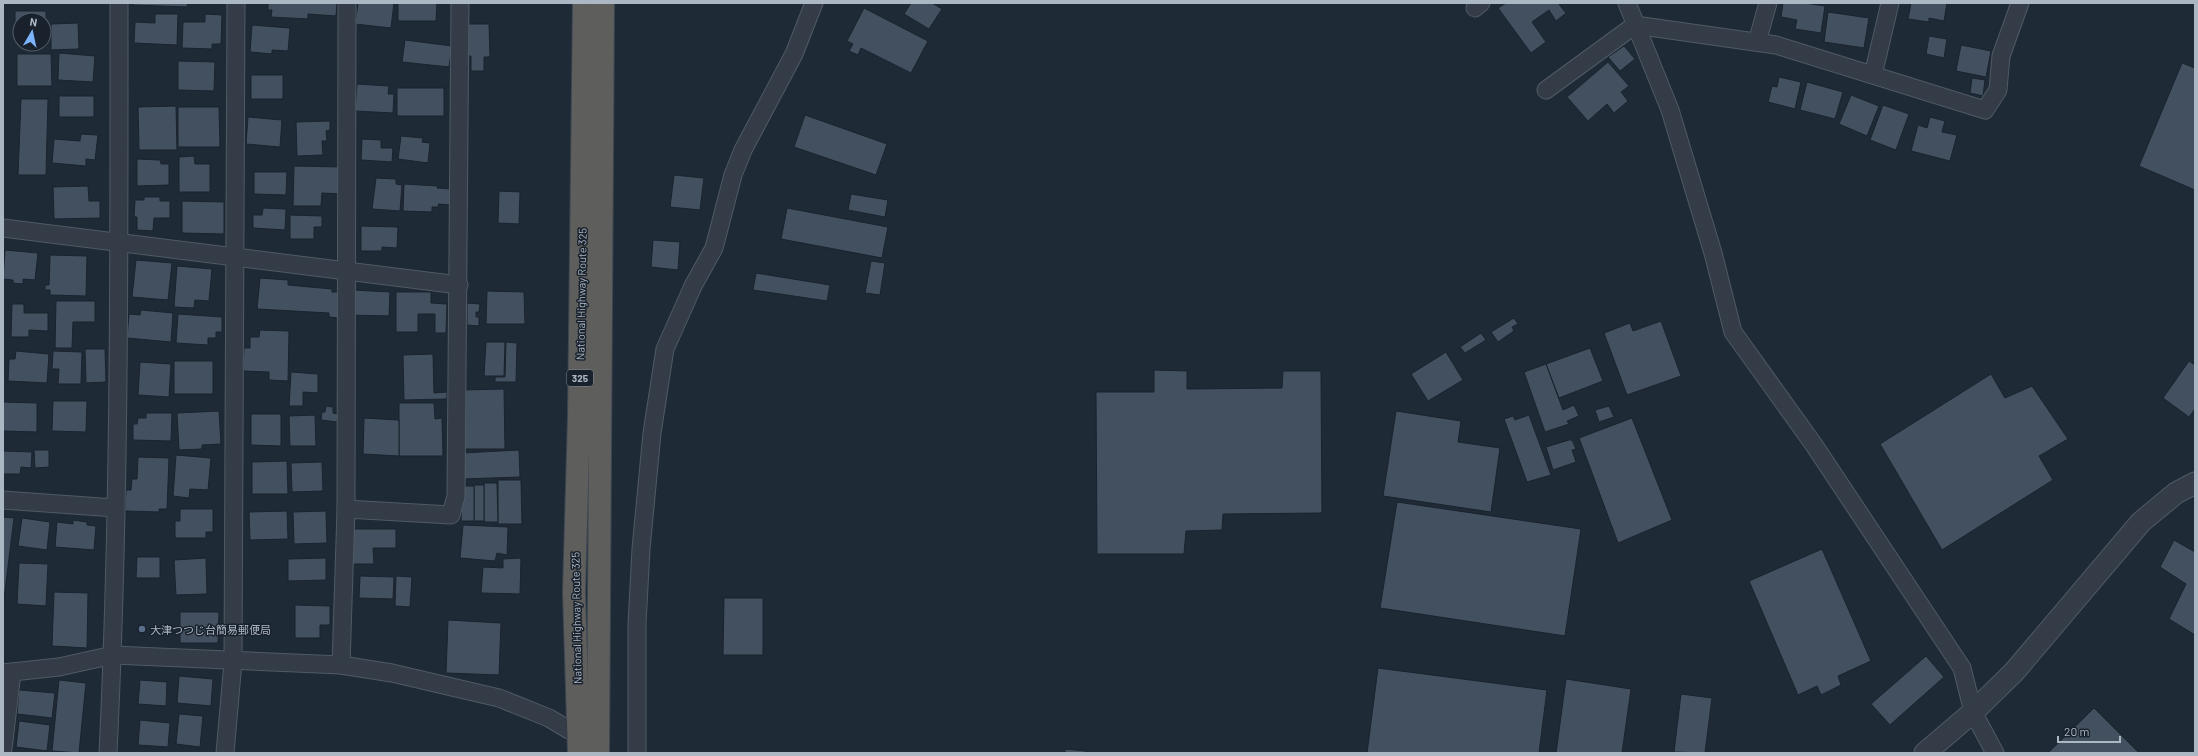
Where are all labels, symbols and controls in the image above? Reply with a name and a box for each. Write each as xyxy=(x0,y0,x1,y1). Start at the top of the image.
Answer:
north arrow xyxy=(12,12,52,52)
text: N xyxy=(29,15,38,29)
street label: National Highway Route 325 xyxy=(573,227,589,360)
road number: 325 xyxy=(567,370,593,386)
street label: National Highway Route 325 xyxy=(568,551,584,684)
place label: 大津つつじ台簡易郵便局 xyxy=(150,623,271,636)
marker: 大津つつじ台簡易郵便局 xyxy=(137,624,147,634)
scale bar xyxy=(2058,718,2120,744)
text: 20 m xyxy=(2064,724,2090,738)

